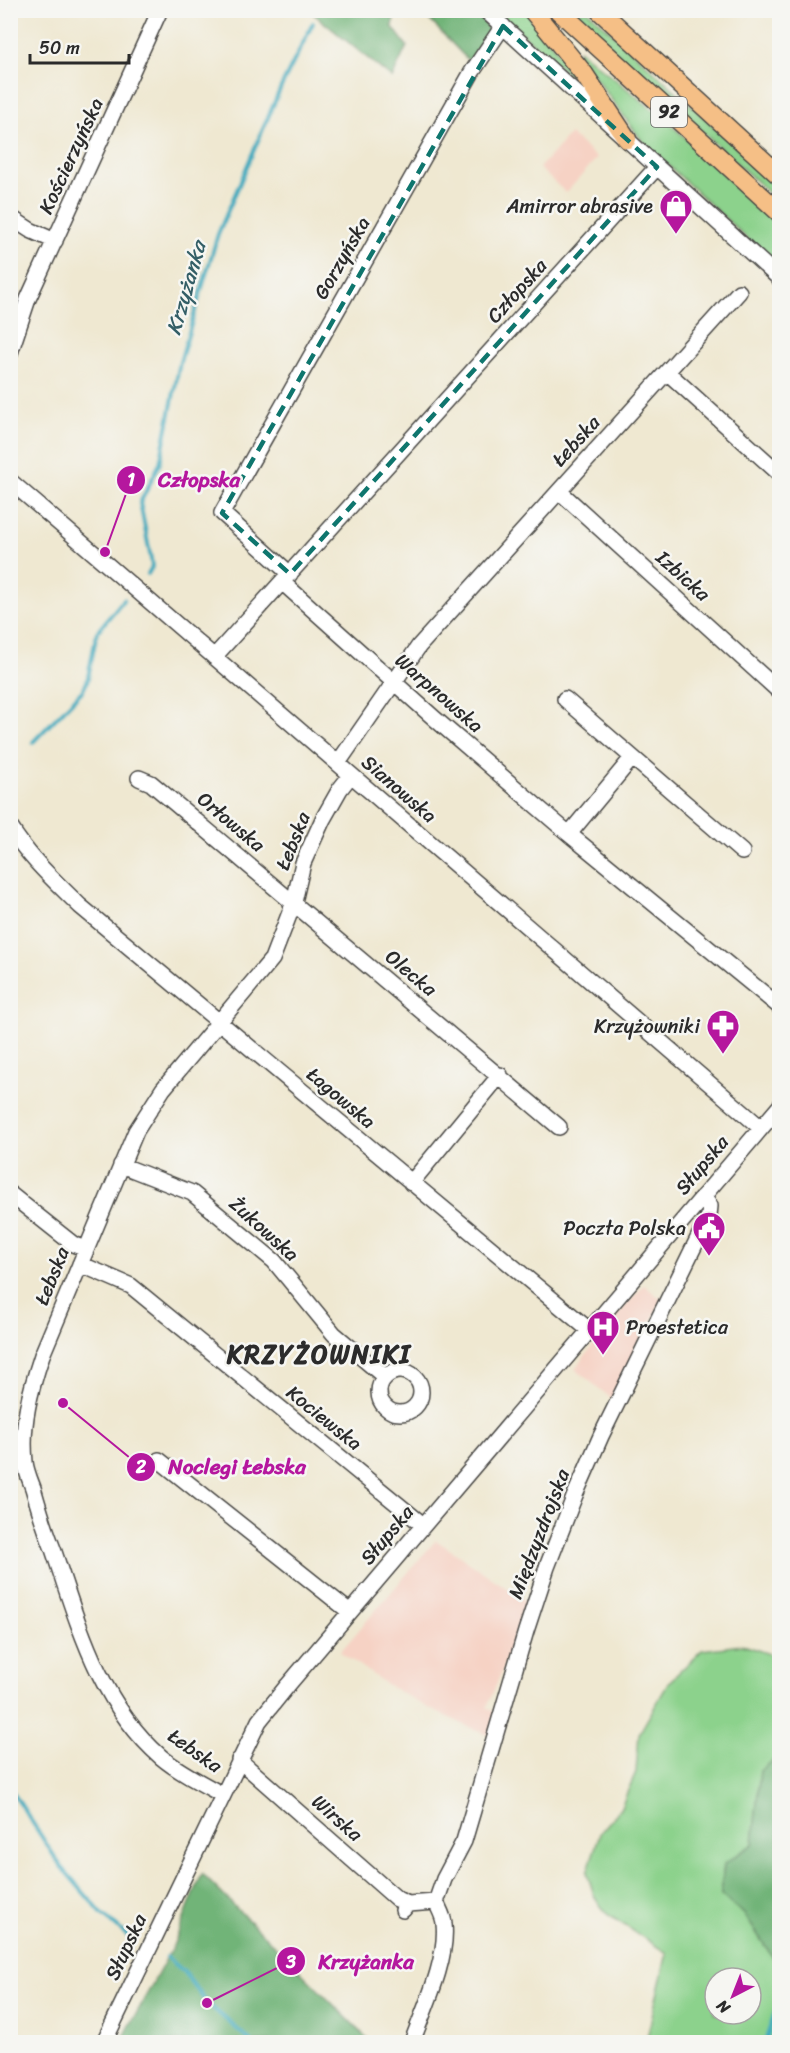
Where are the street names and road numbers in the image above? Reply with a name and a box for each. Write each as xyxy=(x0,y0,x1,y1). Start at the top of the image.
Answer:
street label: Kościerzyńska xyxy=(29,92,113,220)
road number: 92 xyxy=(651,97,687,127)
street label: Gorzyńska xyxy=(304,210,380,306)
street label: Człopska xyxy=(478,250,557,332)
street label: Łebska xyxy=(543,406,610,475)
street label: Izbicka xyxy=(647,541,719,611)
street label: Warpnowska xyxy=(386,644,492,742)
street label: Sianowska xyxy=(353,746,445,832)
street label: Orłowska xyxy=(189,783,274,862)
street label: Łebska xyxy=(265,806,321,876)
street label: Olecka xyxy=(377,940,446,1006)
street label: Łagowska xyxy=(298,1058,384,1138)
street label: Słupska xyxy=(666,1126,739,1203)
street label: Żukowska xyxy=(221,1188,307,1270)
street label: Łebska xyxy=(24,1241,80,1311)
street label: Kociewska xyxy=(278,1376,370,1460)
street label: Międzyzdrojska xyxy=(498,1463,580,1604)
street label: Słupska xyxy=(351,1496,424,1573)
street label: Łebska xyxy=(160,1719,231,1783)
street label: Wirska xyxy=(303,1785,371,1851)
street label: Słupska xyxy=(95,1907,157,1986)

